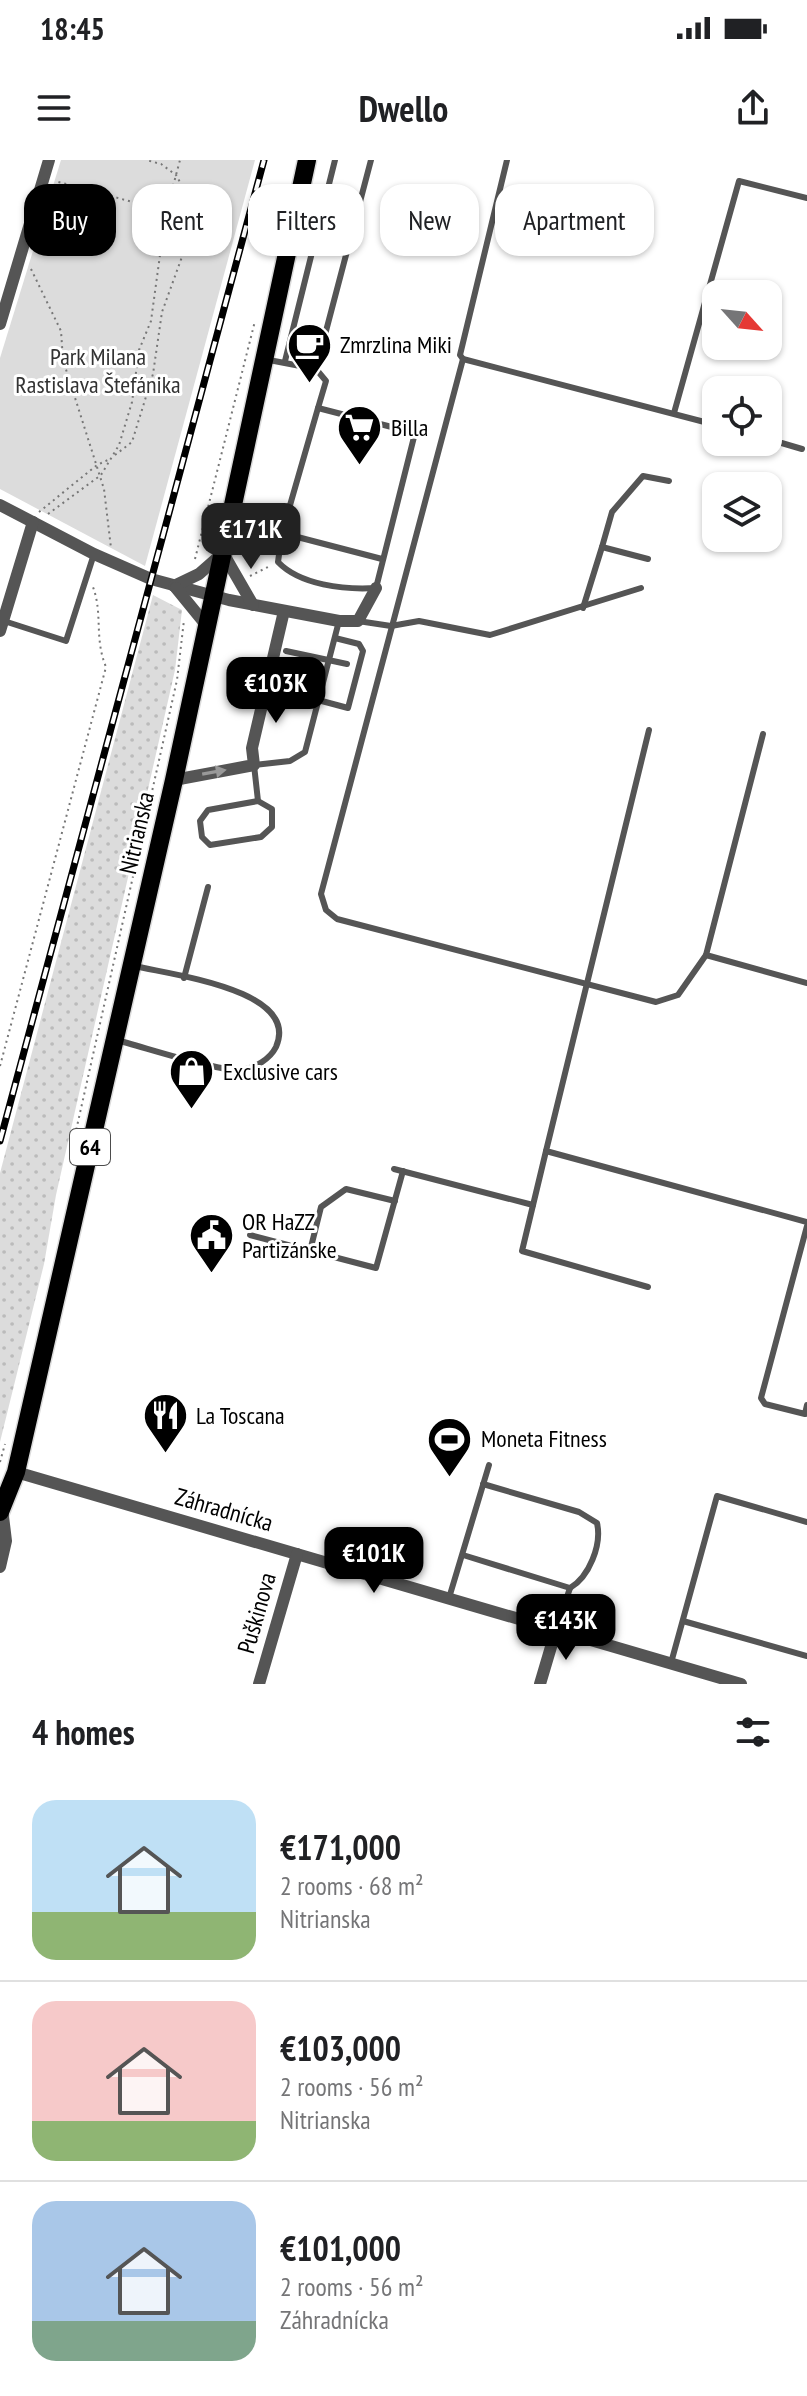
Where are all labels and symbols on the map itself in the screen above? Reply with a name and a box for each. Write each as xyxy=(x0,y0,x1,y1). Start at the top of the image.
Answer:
north arrow xyxy=(702,280,782,360)
cafe icon: Zmrzlina Miki xyxy=(285,321,333,384)
place label: Zmrzlina Miki xyxy=(340,329,452,360)
park label: Park Milana Rastislava Štefánika xyxy=(15,341,181,400)
supermarket icon: Billa xyxy=(336,404,384,467)
place label: Billa xyxy=(391,412,428,443)
pin: €171K xyxy=(195,503,307,571)
pin: €103K xyxy=(220,657,332,725)
one-way arrow xyxy=(201,766,226,778)
street label: Nitrianska xyxy=(112,789,161,877)
shop icon: Exclusive cars xyxy=(168,1048,216,1111)
place label: Exclusive cars xyxy=(223,1056,338,1087)
road number: 64 xyxy=(70,1129,110,1165)
place label: OR HaZZ Partizánske xyxy=(242,1206,337,1265)
public building icon: OR HaZZ Partizánske xyxy=(187,1212,235,1275)
restaurant icon: La Toscana xyxy=(141,1392,189,1455)
place label: La Toscana xyxy=(196,1400,285,1431)
sports icon: Moneta Fitness xyxy=(426,1415,474,1478)
place label: Moneta Fitness xyxy=(481,1423,607,1454)
street label: Záhradnícka xyxy=(172,1481,277,1538)
pin: €101K xyxy=(318,1527,430,1595)
street label: Puškinova xyxy=(230,1569,283,1657)
pin: €143K xyxy=(510,1594,622,1662)

